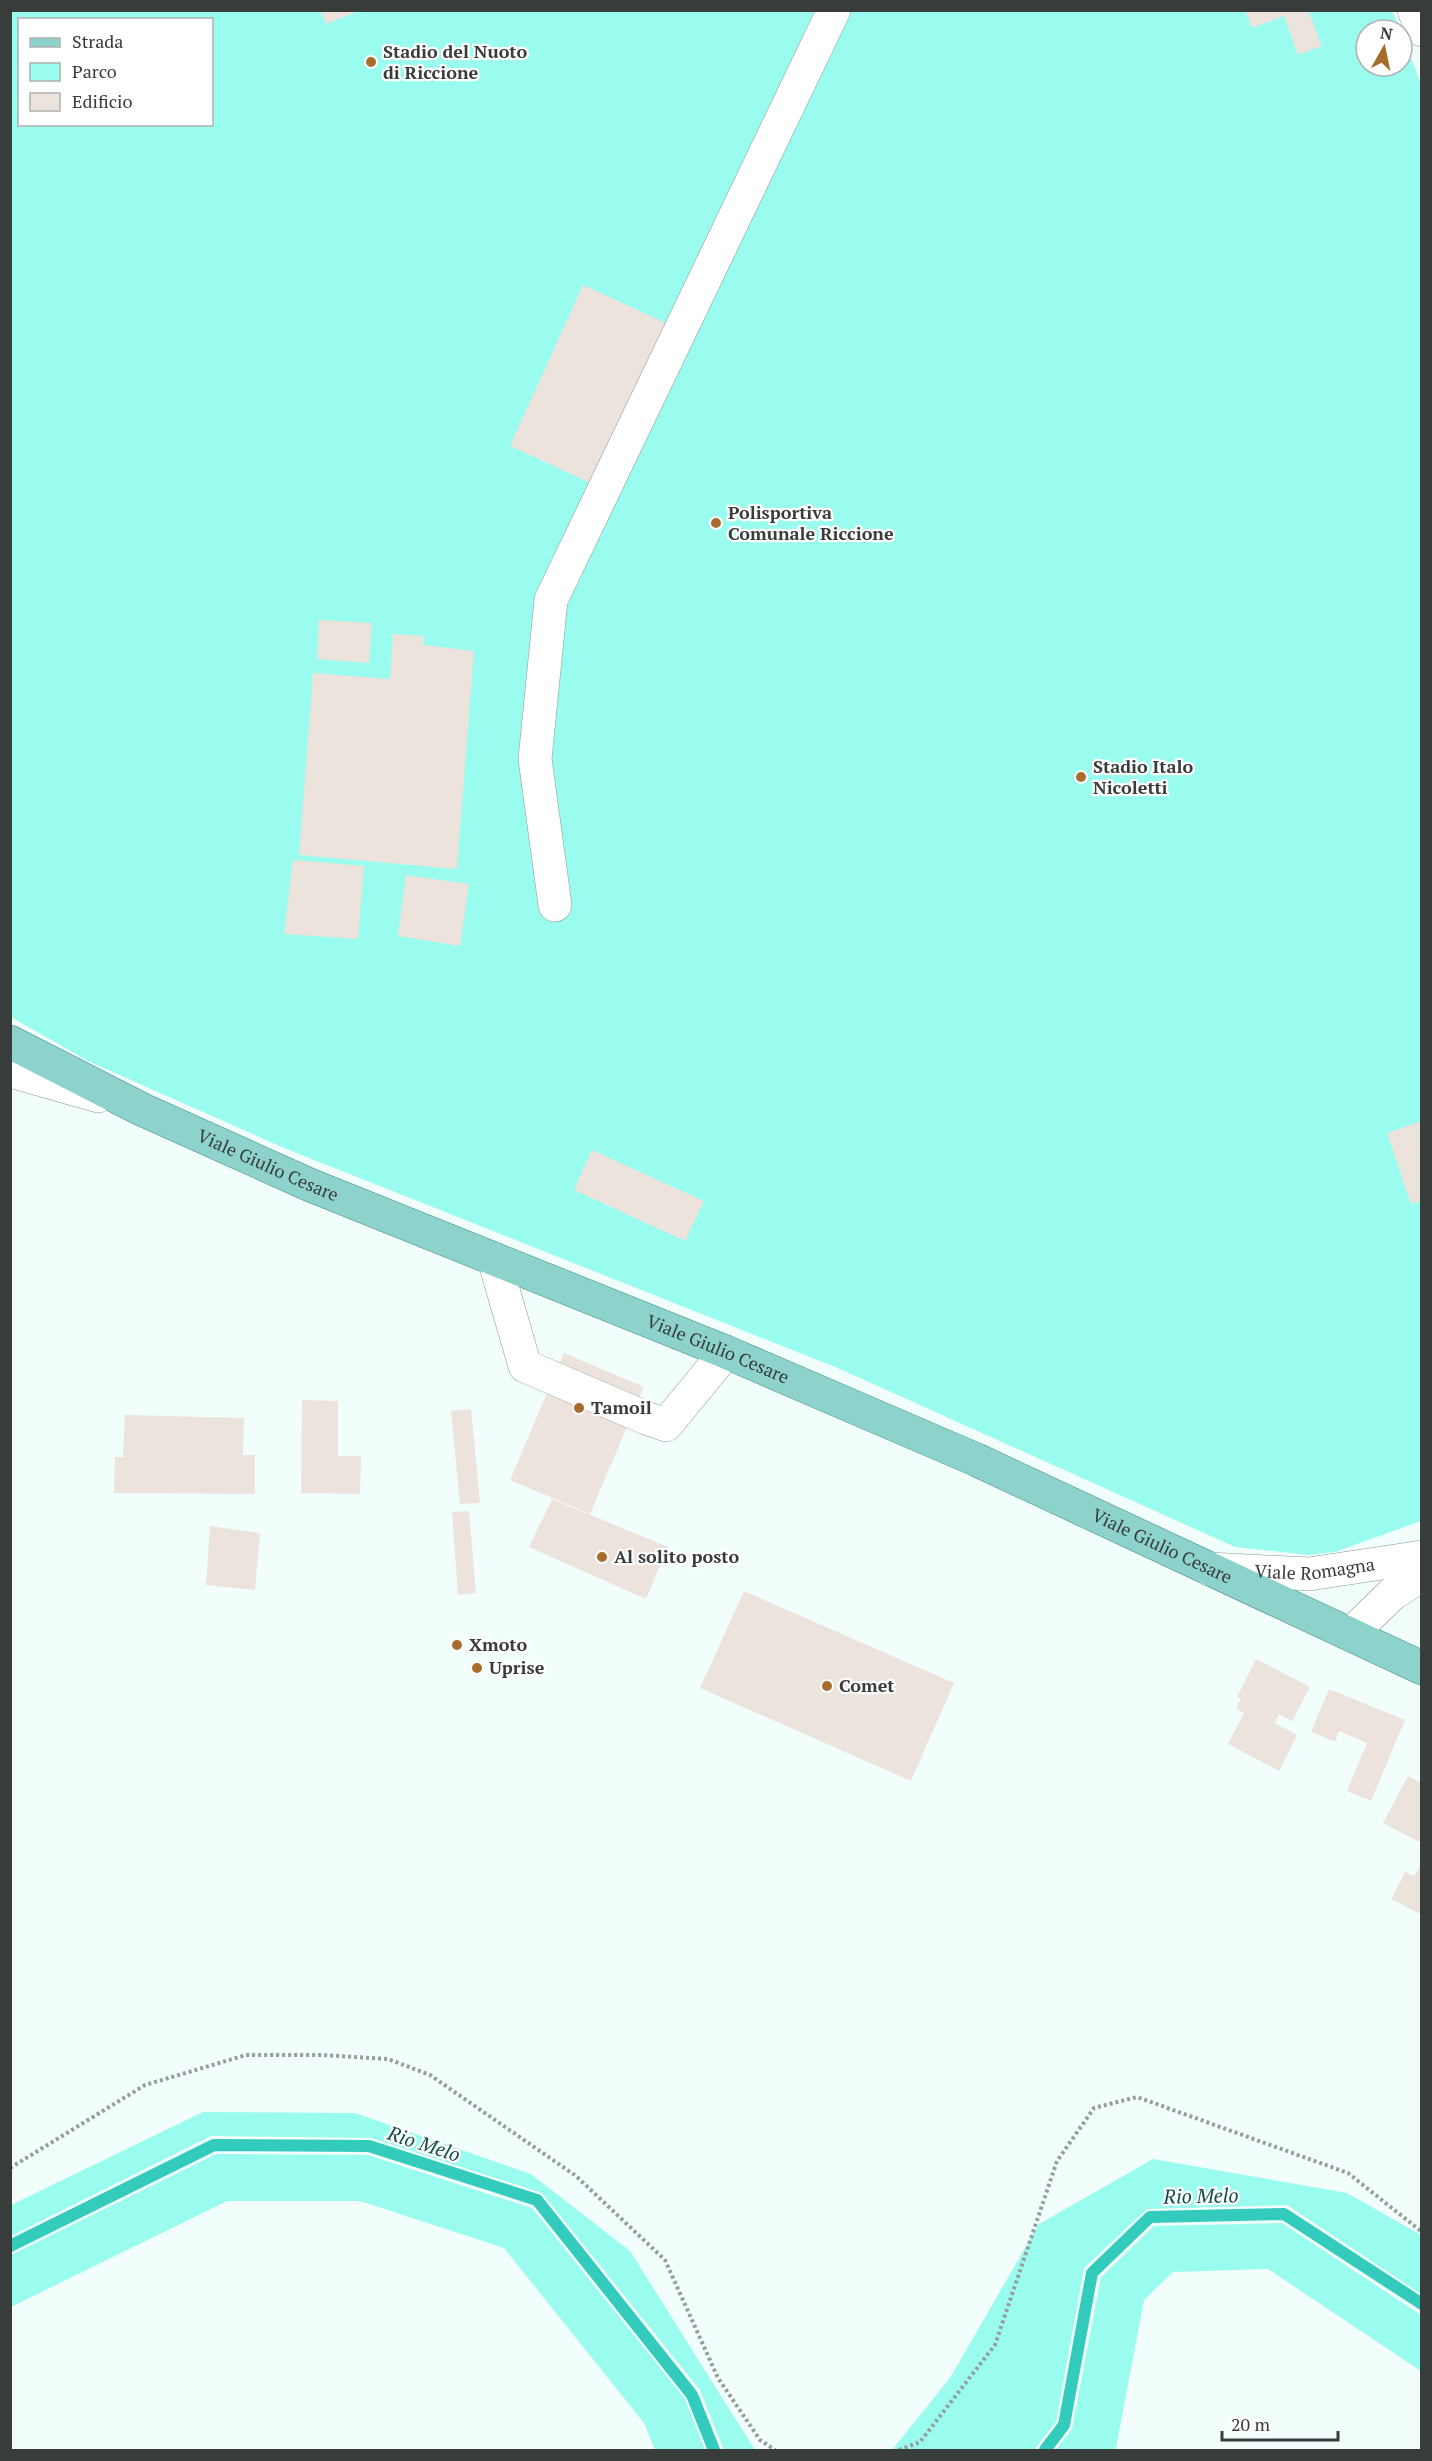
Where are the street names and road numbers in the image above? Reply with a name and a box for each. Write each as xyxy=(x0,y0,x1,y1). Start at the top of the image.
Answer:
street label: Viale Giulio Cesare xyxy=(194,1123,342,1206)
street label: Viale Giulio Cesare xyxy=(643,1308,793,1389)
street label: Viale Giulio Cesare xyxy=(1088,1502,1236,1589)
street label: Viale Romagna xyxy=(1254,1551,1376,1585)

